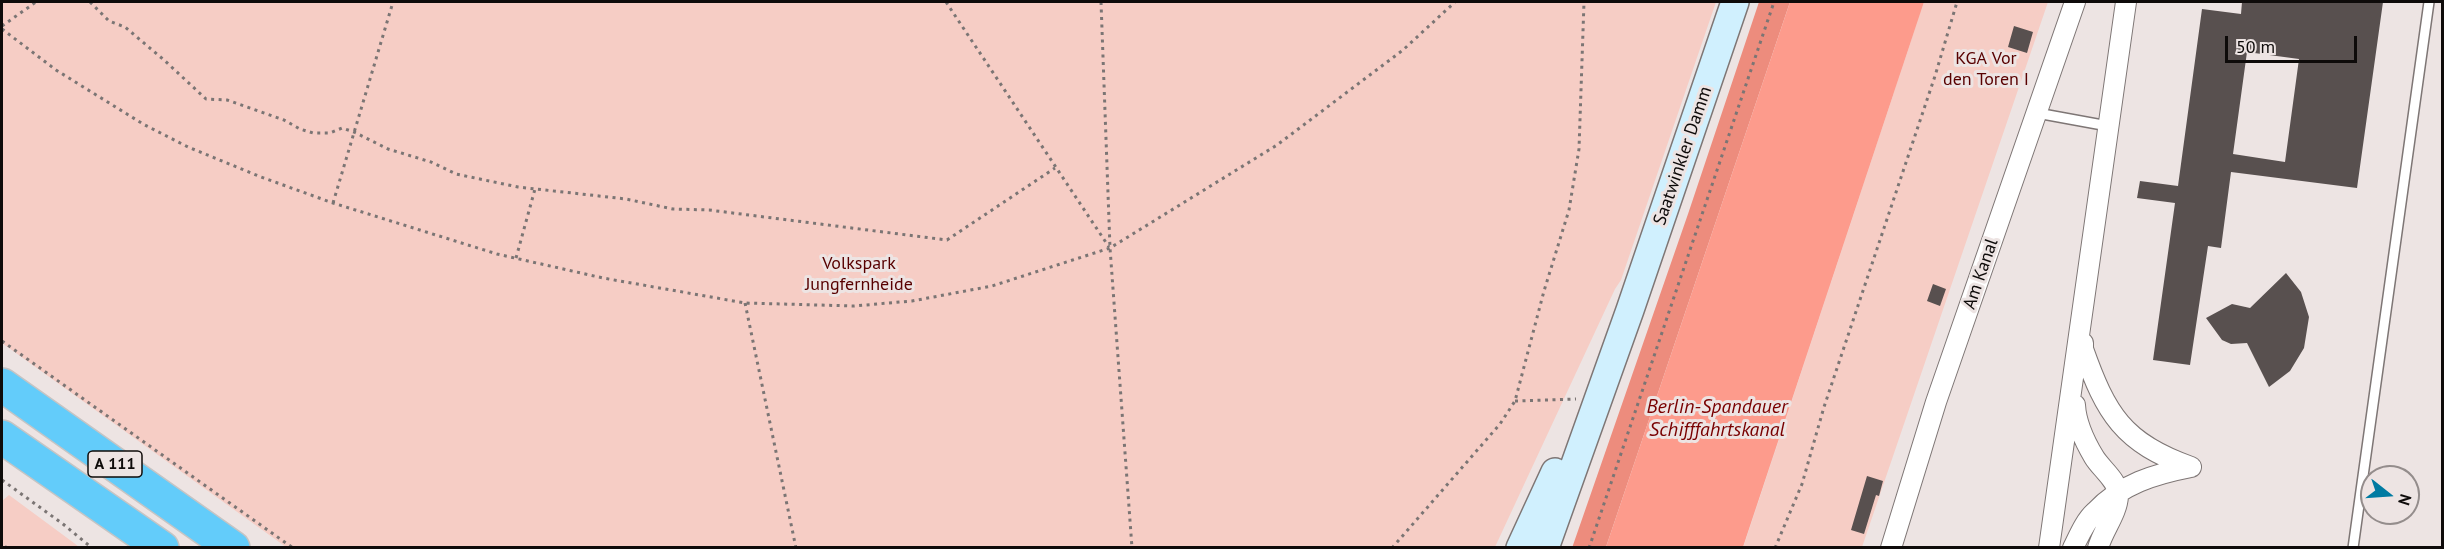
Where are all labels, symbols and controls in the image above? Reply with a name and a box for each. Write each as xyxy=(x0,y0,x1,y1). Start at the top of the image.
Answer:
scale bar xyxy=(2228,24,2360,62)
text: 50 m xyxy=(2236,35,2275,58)
park label: KGA Vor den Toren I xyxy=(1943,48,2029,90)
street label: Saatwinkler Damm xyxy=(1649,84,1717,228)
street label: Am Kanal xyxy=(1959,236,2003,312)
park label: Volkspark Jungfernheide xyxy=(805,253,913,296)
water label: Berlin-Spandauer Schifffahrtskanal xyxy=(1646,395,1788,442)
road number: A 111 xyxy=(88,451,142,477)
north arrow xyxy=(2360,465,2420,525)
text: N xyxy=(2394,492,2416,508)

